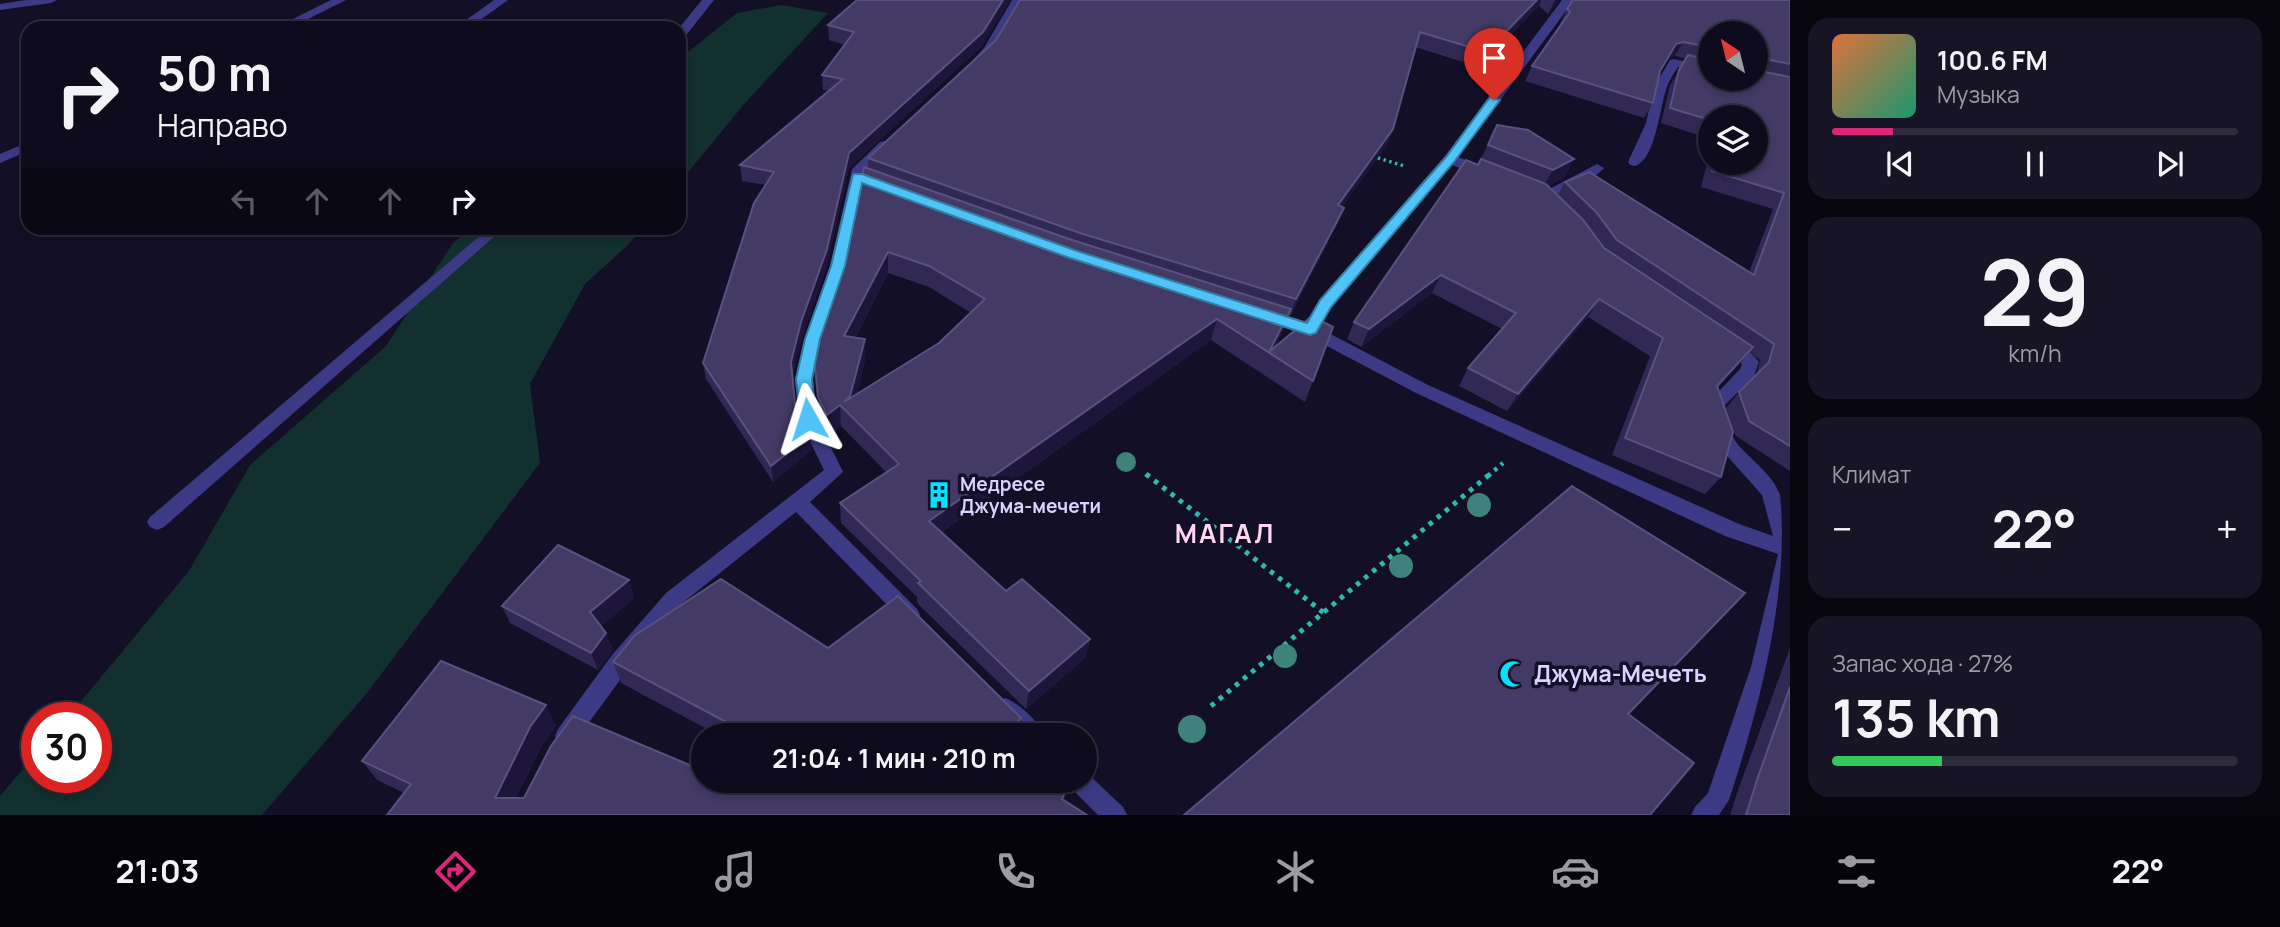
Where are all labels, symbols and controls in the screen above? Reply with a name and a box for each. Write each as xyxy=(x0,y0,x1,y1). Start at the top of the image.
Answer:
north arrow xyxy=(1698,21,1768,91)
map controls xyxy=(1698,21,1768,175)
pin xyxy=(1464,28,1524,100)
text: 50 m xyxy=(157,39,272,106)
icon: arrive xyxy=(1475,39,1513,77)
text: 100.6 FM xyxy=(1937,42,2048,78)
icon: right xyxy=(42,49,133,140)
text: Музыка xyxy=(1937,78,2020,110)
text: Направо xyxy=(157,103,288,147)
button: layers xyxy=(1698,105,1768,175)
icon: previous xyxy=(1881,145,1919,183)
icon: pause xyxy=(2016,145,2054,183)
icon: next xyxy=(2151,145,2189,183)
icon: left xyxy=(225,182,263,220)
icon: ahead xyxy=(298,182,336,220)
icon: ahead xyxy=(371,182,409,220)
icon: right xyxy=(444,182,482,220)
text: 29 xyxy=(1980,229,2090,353)
text: km/h xyxy=(2008,337,2062,369)
position arrow xyxy=(771,382,845,456)
text: Климат xyxy=(1832,458,1911,490)
place label: Медресе Джума-мечети xyxy=(960,471,1101,519)
building icon: Медресе Джума-мечети xyxy=(924,480,954,510)
text: 22° xyxy=(1992,493,2077,564)
text: − xyxy=(1832,502,1853,554)
text: + xyxy=(2216,502,2238,554)
district label: МАГАЛ xyxy=(1175,515,1275,551)
text: Запас хода · 27% xyxy=(1832,647,2013,679)
place label: Джума-Мечеть xyxy=(1534,657,1707,689)
mosque icon: Джума-Мечеть xyxy=(1498,659,1528,689)
text: 135 km xyxy=(1832,682,2001,753)
speed limit sign: 30 xyxy=(21,702,112,793)
text: 21:04 · 1 мин · 210 m xyxy=(772,740,1016,776)
icon: directions xyxy=(431,847,480,896)
icon: music xyxy=(711,847,760,896)
icon: phone xyxy=(991,847,1040,896)
icon: climate xyxy=(1271,847,1320,896)
icon: car xyxy=(1551,847,1600,896)
icon: filters xyxy=(1832,847,1881,896)
text: 21:03 xyxy=(116,849,199,893)
text: 22° xyxy=(2112,849,2164,893)

